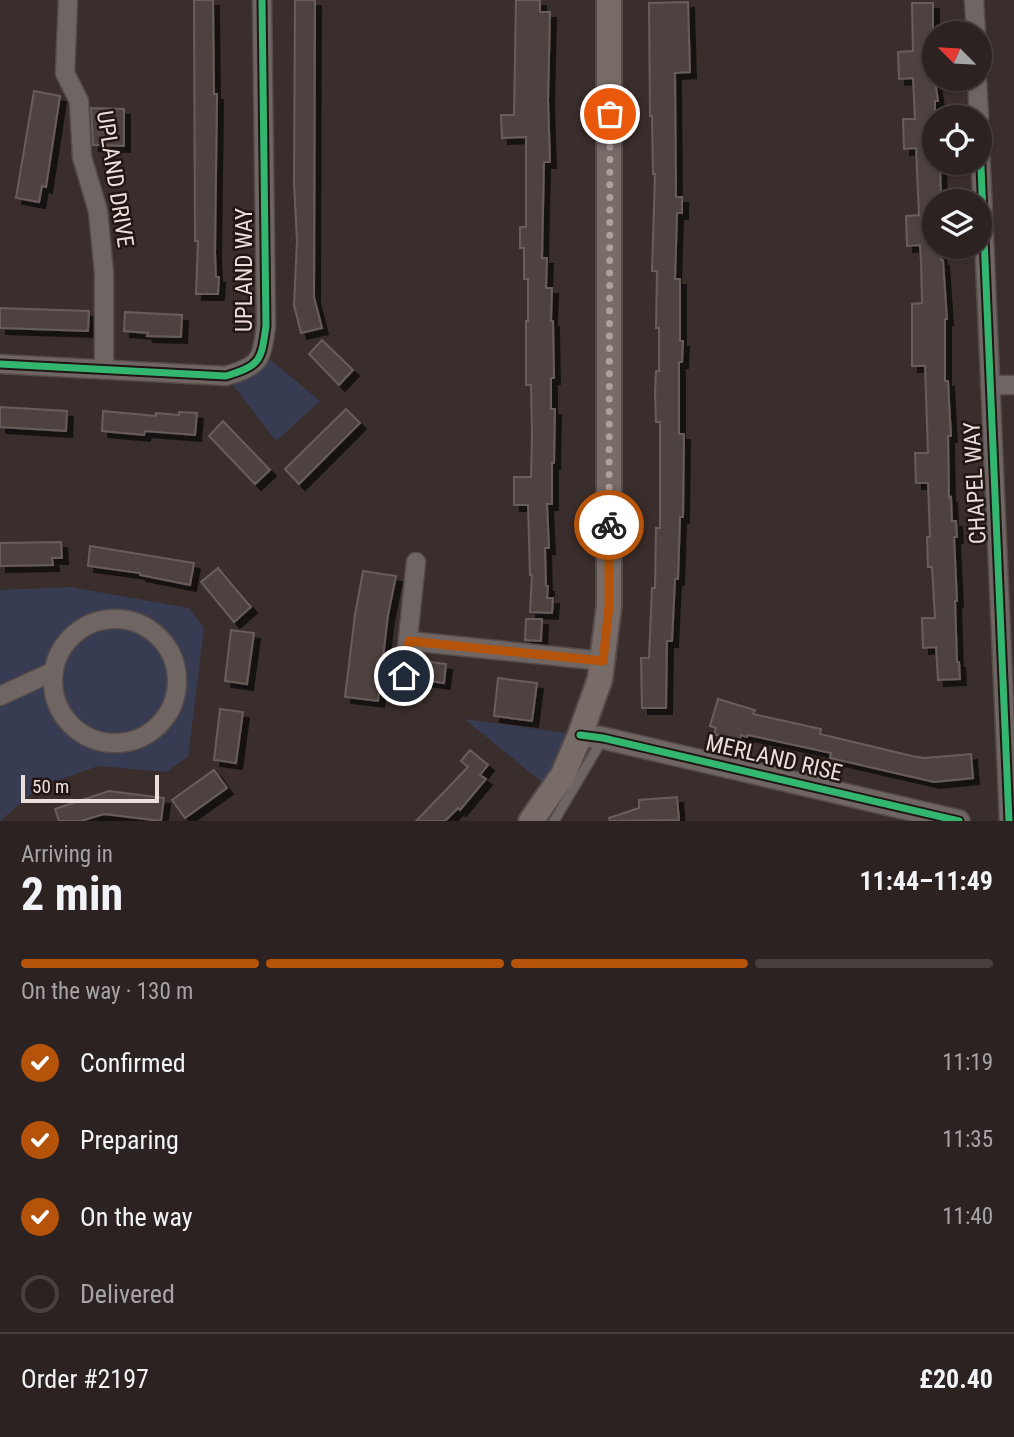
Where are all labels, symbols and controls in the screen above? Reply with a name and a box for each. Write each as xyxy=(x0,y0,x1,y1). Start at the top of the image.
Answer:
north arrow xyxy=(922,21,992,91)
map controls xyxy=(922,21,992,259)
pin xyxy=(580,84,640,144)
icon: bag xyxy=(591,95,629,133)
button: locate xyxy=(922,105,992,175)
street label: UPLAND DRIVE xyxy=(91,109,139,249)
button: layers xyxy=(922,189,992,259)
street label: UPLAND WAY xyxy=(231,208,258,332)
street label: CHAPEL WAY xyxy=(958,421,992,545)
courier xyxy=(574,490,644,560)
icon: bike xyxy=(590,506,628,544)
pin xyxy=(374,646,434,706)
icon: home xyxy=(385,657,423,695)
street label: MERLAND RISE xyxy=(703,729,845,787)
scale bar xyxy=(21,772,159,804)
text: 50 m xyxy=(32,775,69,798)
text: Arriving in xyxy=(21,841,113,868)
text: 11:44–11:49 xyxy=(859,866,993,896)
text: 2 min xyxy=(21,867,123,921)
text: On the way · 130 m xyxy=(21,978,193,1005)
icon: check xyxy=(21,1044,59,1082)
text: Confirmed xyxy=(80,1048,186,1078)
text: 11:19 xyxy=(942,1049,993,1076)
icon: check xyxy=(21,1121,59,1159)
text: Preparing xyxy=(80,1125,179,1155)
text: 11:35 xyxy=(942,1126,993,1153)
icon: check xyxy=(21,1198,59,1236)
text: On the way xyxy=(80,1202,193,1232)
text: 11:40 xyxy=(942,1203,993,1230)
text: Delivered xyxy=(80,1279,175,1309)
text: Order #2197 xyxy=(21,1364,149,1394)
text: £20.40 xyxy=(919,1364,993,1394)

